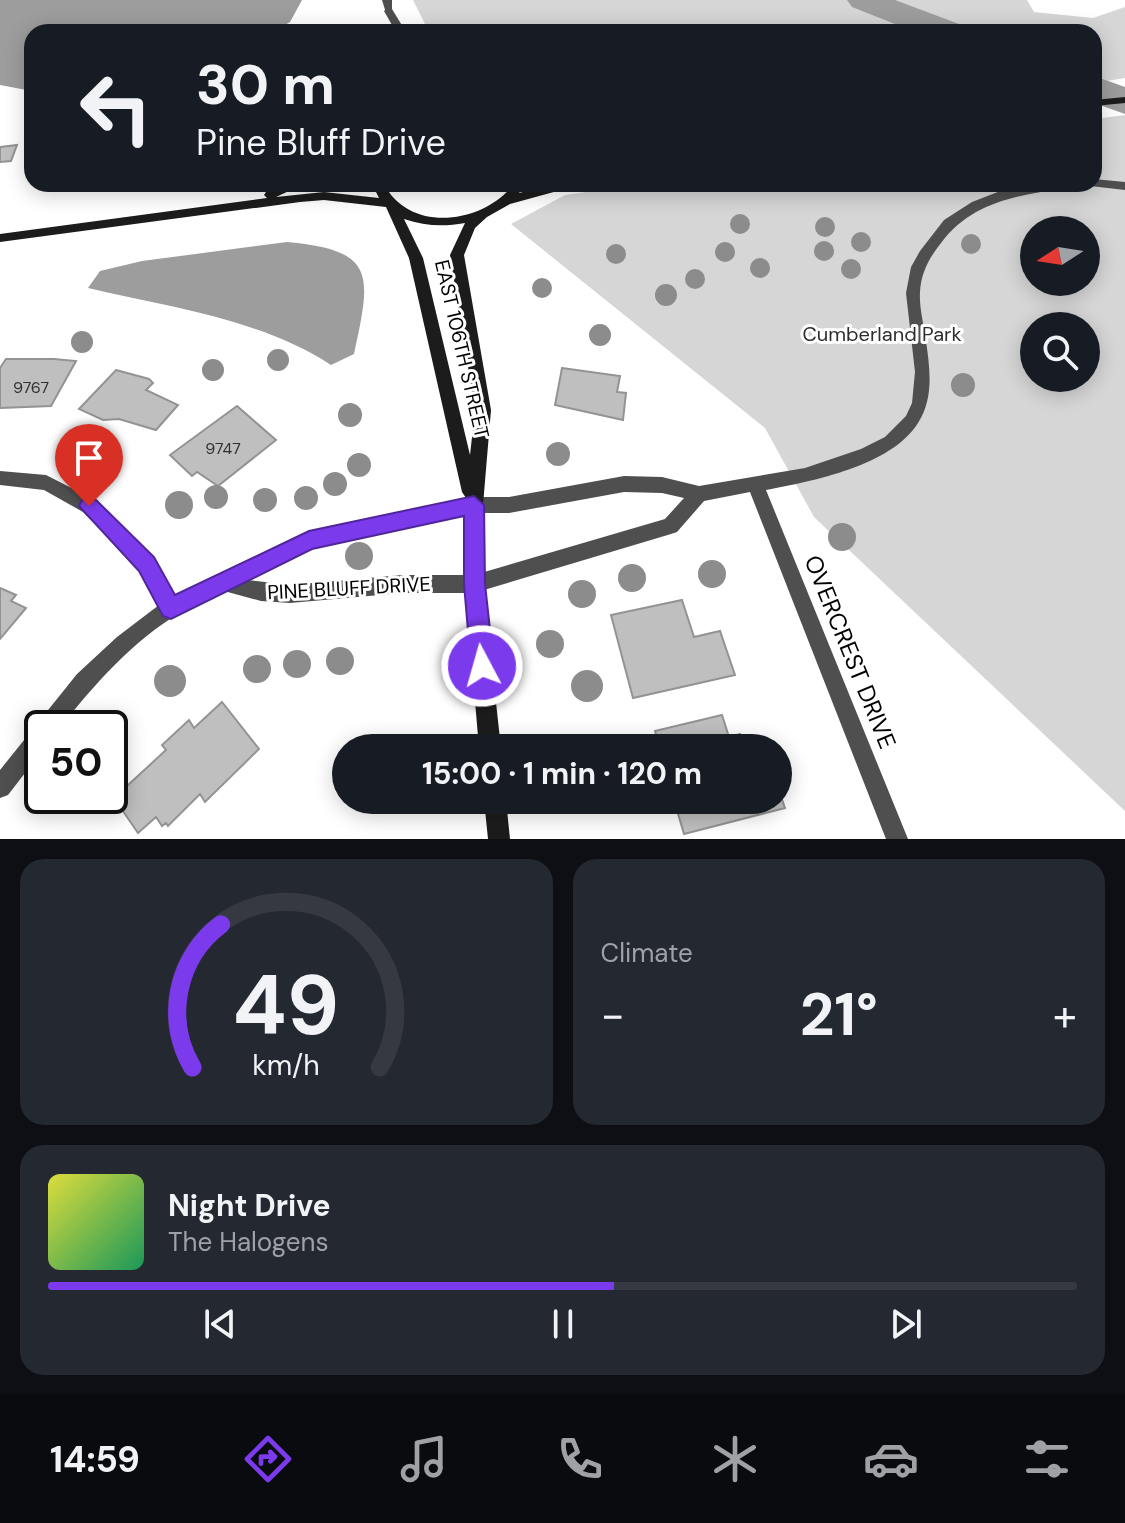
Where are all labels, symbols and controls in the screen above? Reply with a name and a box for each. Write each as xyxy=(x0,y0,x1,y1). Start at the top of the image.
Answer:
text: 30 m xyxy=(196,48,335,121)
icon: left xyxy=(64,56,168,160)
text: Pine Bluff Drive xyxy=(196,119,446,166)
north arrow xyxy=(1020,216,1100,296)
map controls xyxy=(1020,216,1100,392)
street label: EAST 106TH STREET xyxy=(429,257,495,441)
button: search xyxy=(1020,312,1100,392)
park label: Cumberland Park xyxy=(802,321,962,347)
house number: 9767 xyxy=(13,377,49,398)
pin xyxy=(55,424,123,506)
icon: arrive xyxy=(67,436,111,480)
house number: 9747 xyxy=(205,438,241,459)
street label: OVERCREST DRIVE xyxy=(797,550,903,753)
street label: PINE BLUFF DRIVE xyxy=(267,571,431,605)
position arrow xyxy=(440,624,524,708)
speed limit sign: 50 xyxy=(24,710,128,814)
text: 15:00 · 1 min · 120 m xyxy=(422,754,702,793)
text: Climate xyxy=(601,936,693,970)
text: 49 xyxy=(233,951,340,1060)
text: 21° xyxy=(800,975,878,1054)
text: − xyxy=(601,986,625,1044)
text: + xyxy=(1053,986,1077,1044)
text: km/h xyxy=(252,1047,320,1084)
text: Night Drive xyxy=(168,1186,331,1225)
text: The Halogens xyxy=(168,1225,328,1259)
icon: previous xyxy=(198,1302,242,1346)
icon: pause xyxy=(541,1302,585,1346)
icon: next xyxy=(884,1302,928,1346)
icon: directions xyxy=(240,1431,296,1487)
icon: music xyxy=(396,1431,452,1487)
icon: phone xyxy=(552,1431,608,1487)
icon: climate xyxy=(707,1431,763,1487)
icon: car xyxy=(863,1431,919,1487)
icon: filters xyxy=(1019,1431,1075,1487)
text: 14:59 xyxy=(50,1436,140,1483)

